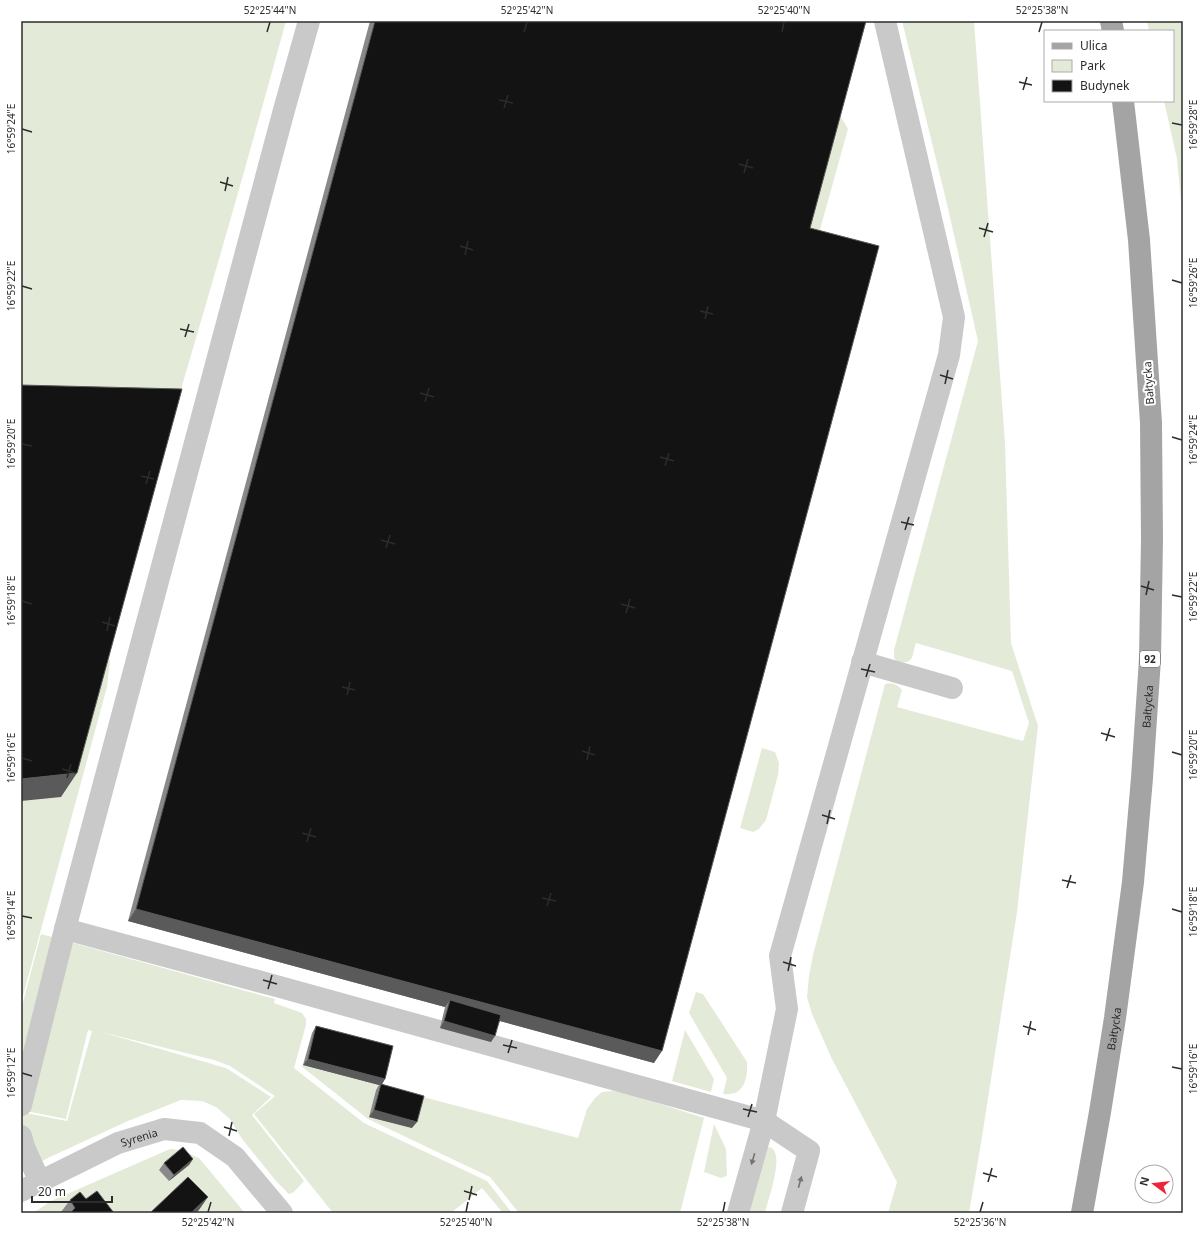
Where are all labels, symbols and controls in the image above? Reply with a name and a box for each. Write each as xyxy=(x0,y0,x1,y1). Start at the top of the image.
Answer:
text: 52°25'44"N xyxy=(244,3,296,17)
text: 52°25'42"N xyxy=(501,3,553,17)
text: 52°25'40"N xyxy=(758,3,810,17)
text: 52°25'38"N xyxy=(1016,3,1068,17)
legend xyxy=(1044,30,1174,102)
text: Ulica xyxy=(1080,37,1107,54)
text: Park xyxy=(1080,57,1106,74)
text: Budynek xyxy=(1080,77,1130,94)
text: 16°59'28"E xyxy=(1186,100,1200,150)
text: 16°59'24"E xyxy=(4,104,18,154)
text: 16°59'26"E xyxy=(1186,258,1200,308)
text: 16°59'22"E xyxy=(4,261,18,311)
street label: Bałtycka xyxy=(1139,361,1157,405)
text: 16°59'24"E xyxy=(1186,415,1200,465)
text: 16°59'20"E xyxy=(4,419,18,469)
text: 16°59'22"E xyxy=(1186,572,1200,622)
text: 16°59'18"E xyxy=(4,576,18,626)
road number: 92 xyxy=(1140,651,1160,667)
street label: Bałtycka xyxy=(1138,685,1156,729)
text: 16°59'20"E xyxy=(1186,730,1200,780)
text: 16°59'16"E xyxy=(4,733,18,783)
text: 16°59'18"E xyxy=(1186,887,1200,937)
text: 16°59'14"E xyxy=(4,891,18,941)
street label: Bałtycka xyxy=(1102,1006,1124,1051)
text: 16°59'16"E xyxy=(1186,1044,1200,1094)
text: 16°59'12"E xyxy=(4,1048,18,1098)
street label: Syrenia xyxy=(118,1124,159,1149)
one-way arrow xyxy=(750,1153,756,1165)
north arrow xyxy=(1134,1164,1174,1204)
text: N xyxy=(1135,1175,1152,1188)
one-way arrow xyxy=(798,1176,804,1188)
scale bar xyxy=(32,1178,112,1204)
text: 20 m xyxy=(38,1183,66,1200)
text: 52°25'42"N xyxy=(182,1215,234,1229)
text: 52°25'40"N xyxy=(440,1215,492,1229)
text: 52°25'38"N xyxy=(697,1215,749,1229)
text: 52°25'36"N xyxy=(954,1215,1006,1229)

